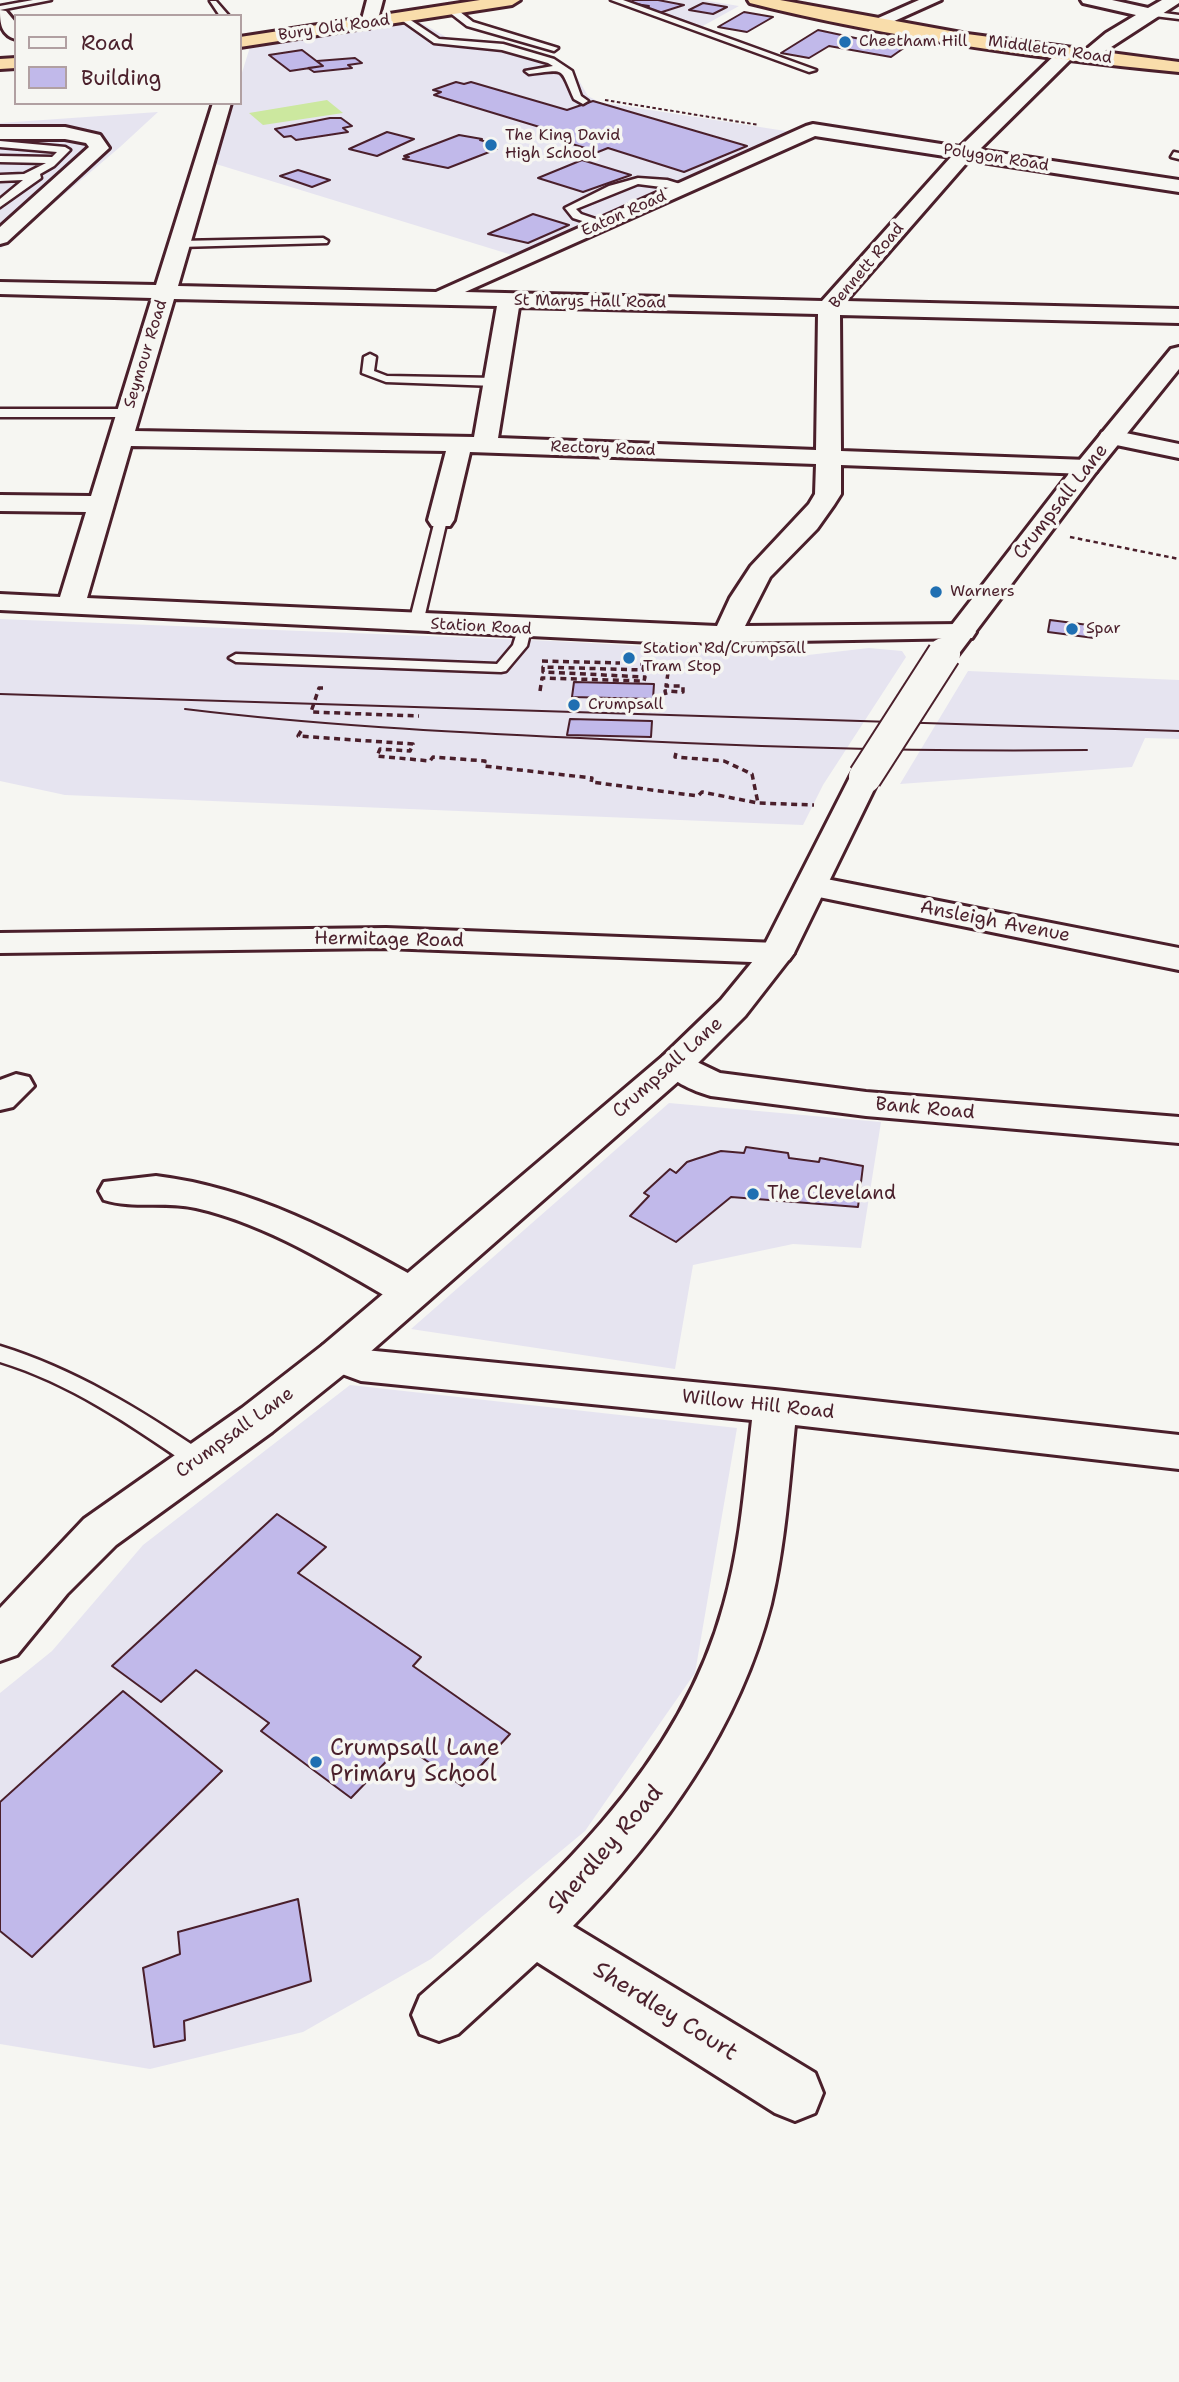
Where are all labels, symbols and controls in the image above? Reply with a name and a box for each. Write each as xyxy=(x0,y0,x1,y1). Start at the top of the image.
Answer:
street label: Bury Old Road xyxy=(277,11,391,45)
legend xyxy=(14,14,242,105)
text: Road xyxy=(81,29,134,57)
place label: Cheetham Hill xyxy=(859,32,967,52)
street label: Middleton Road xyxy=(987,32,1113,68)
marker: Cheetham Hill xyxy=(837,34,853,50)
text: Building xyxy=(81,64,161,92)
place label: The King David High School xyxy=(505,126,620,164)
marker: The King David High School xyxy=(483,137,499,153)
street label: Polygon Road xyxy=(942,140,1050,176)
street label: Eaton Road xyxy=(579,187,669,241)
street label: Bennett Road xyxy=(826,219,908,313)
street label: St Marys Hall Road xyxy=(514,291,666,313)
street label: Seymour Road xyxy=(120,297,172,411)
street label: Rectory Road xyxy=(550,438,656,460)
street label: Crumpsall Lane xyxy=(1009,440,1113,564)
place label: Warners xyxy=(950,582,1015,602)
marker: Warners xyxy=(928,584,944,600)
street label: Station Road xyxy=(430,615,532,639)
place label: Spar xyxy=(1086,619,1121,639)
marker: Spar xyxy=(1064,621,1080,637)
place label: Station Rd/Crumpsall Tram Stop xyxy=(643,639,806,677)
marker: Station Rd/Crumpsall Tram Stop xyxy=(621,650,637,666)
place label: Crumpsall xyxy=(588,695,663,715)
marker: Crumpsall xyxy=(566,697,582,713)
street label: Ansleigh Avenue xyxy=(918,896,1072,948)
street label: Hermitage Road xyxy=(314,927,464,953)
street label: Crumpsall Lane xyxy=(608,1013,728,1123)
street label: Bank Road xyxy=(874,1093,976,1125)
place label: The Cleveland xyxy=(767,1183,896,1205)
marker: The Cleveland xyxy=(745,1186,761,1202)
street label: Crumpsall Lane xyxy=(172,1383,298,1483)
street label: Willow Hill Road xyxy=(681,1386,835,1424)
place label: Crumpsall Lane Primary School xyxy=(330,1735,500,1789)
marker: Crumpsall Lane Primary School xyxy=(308,1754,324,1770)
street label: Sherdley Road xyxy=(542,1780,670,1920)
street label: Sherdley Court xyxy=(588,1957,742,2067)

